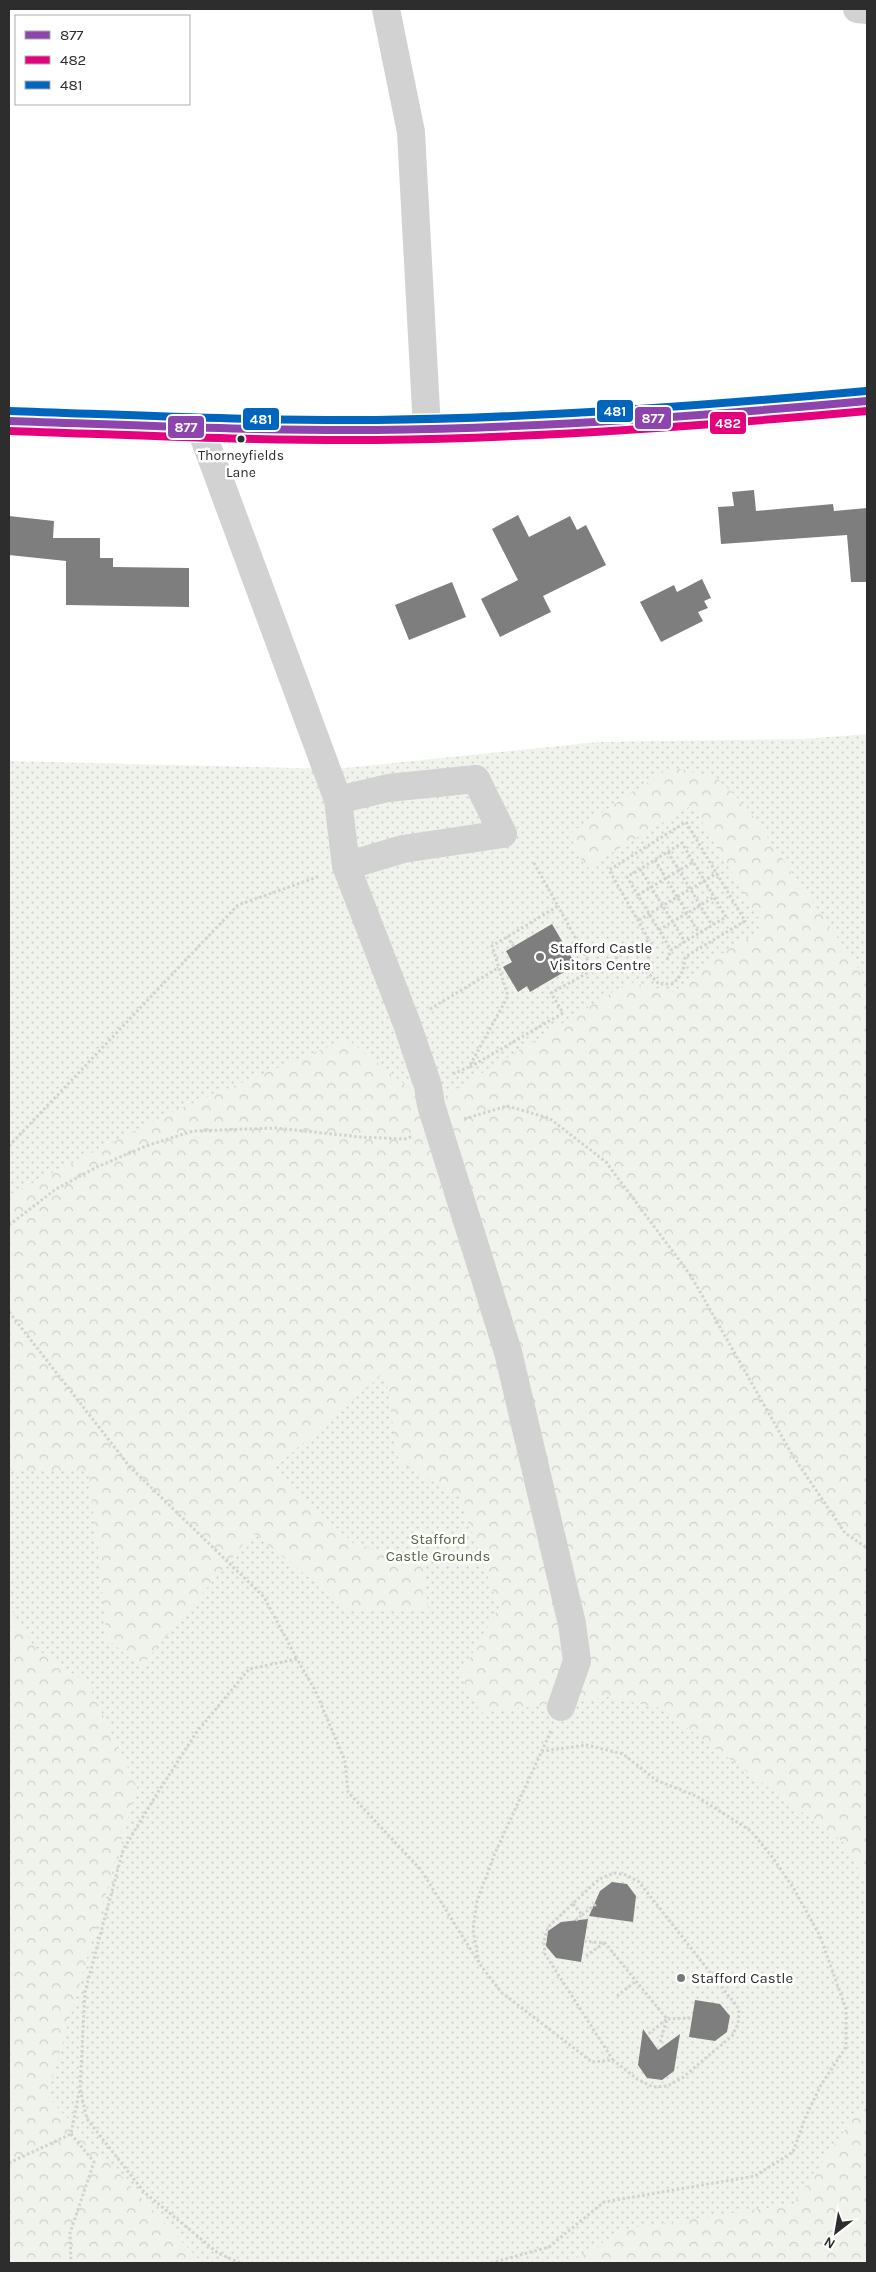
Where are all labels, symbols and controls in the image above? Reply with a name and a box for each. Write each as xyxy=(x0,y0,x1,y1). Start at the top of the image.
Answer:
legend xyxy=(15,15,190,105)
text: 877 xyxy=(60,26,83,44)
text: 482 xyxy=(60,51,86,69)
text: 481 xyxy=(60,76,83,94)
line badge: 481 xyxy=(596,399,634,423)
text: 481 xyxy=(604,403,626,420)
line badge: 877 xyxy=(634,406,672,430)
line badge: 481 xyxy=(242,407,280,431)
text: 877 xyxy=(642,410,665,427)
text: 481 xyxy=(250,411,272,428)
line badge: 482 xyxy=(709,411,747,435)
line badge: 877 xyxy=(167,415,205,439)
text: 482 xyxy=(715,415,741,432)
text: 877 xyxy=(175,419,198,436)
marker: Thorneyfields Lane xyxy=(236,434,246,444)
place label: Thorneyfields Lane xyxy=(198,447,284,481)
place label: Stafford Castle Visitors Centre xyxy=(550,939,652,974)
marker: Stafford Castle Visitors Centre xyxy=(534,951,546,963)
park label: Stafford Castle Grounds xyxy=(386,1530,490,1565)
place label: Stafford Castle xyxy=(691,1969,793,1987)
marker: Stafford Castle xyxy=(675,1972,687,1984)
north arrow xyxy=(811,2207,861,2257)
text: N xyxy=(821,2233,838,2253)

